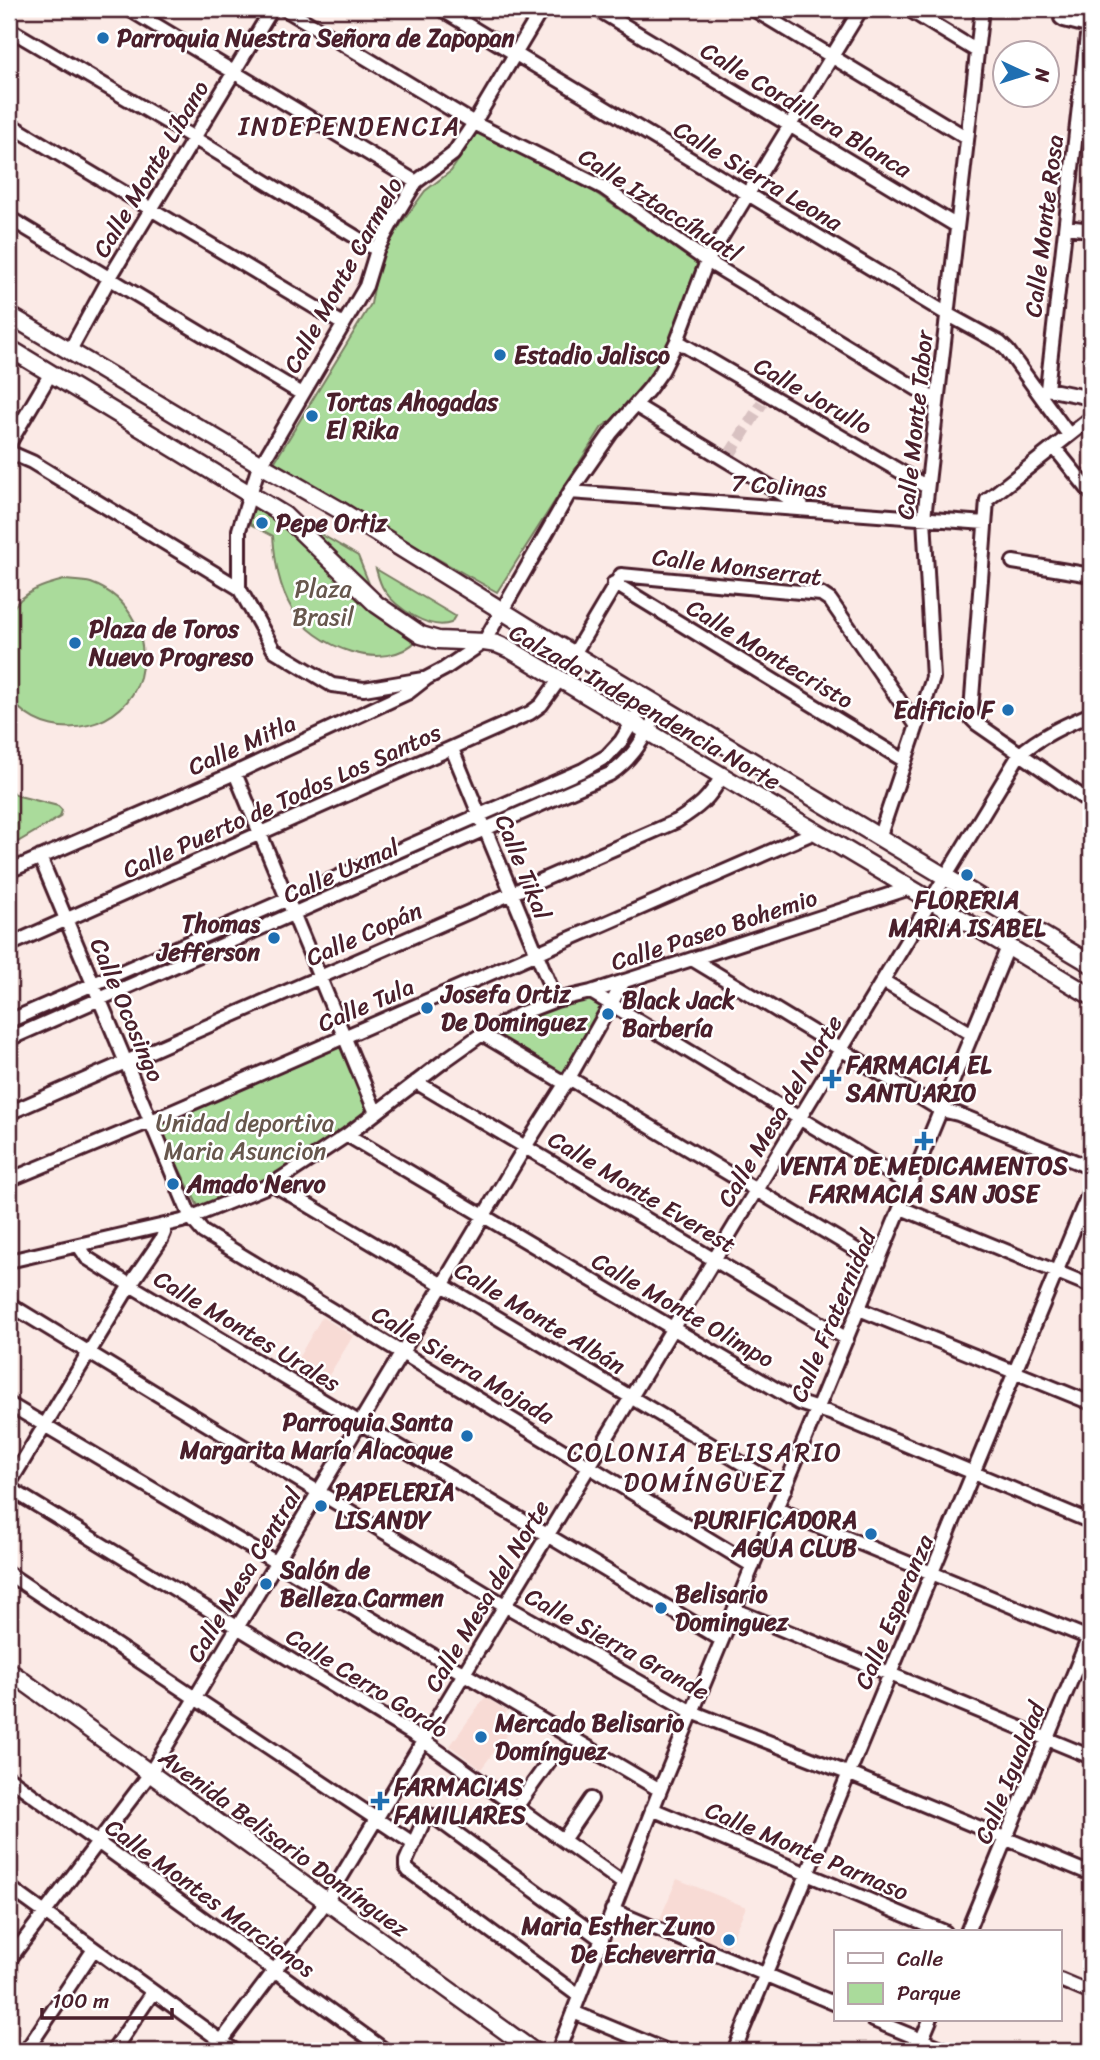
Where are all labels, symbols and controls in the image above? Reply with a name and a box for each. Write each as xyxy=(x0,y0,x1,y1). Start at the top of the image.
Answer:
place label: Parroquia Nuestra Señora de Zapopan xyxy=(117,17,514,59)
marker: Parroquia Nuestra Señora de Zapopan xyxy=(95,30,111,46)
street label: Calle Cordillera Blanca xyxy=(692,30,921,190)
north arrow xyxy=(992,38,1062,108)
text: N xyxy=(1025,66,1059,84)
street label: Calle Monte Líbano xyxy=(81,72,221,266)
district label: INDEPENDENCIA xyxy=(238,103,461,149)
street label: Calle Sierra Leona xyxy=(665,109,852,244)
street label: Calle Monte Rosa xyxy=(1012,132,1076,320)
street label: Calle Iztaccíhuatl xyxy=(570,136,751,274)
street label: Calle Monte Carmelo xyxy=(272,169,414,381)
street label: Calle Monte Tabor xyxy=(884,327,946,522)
place label: Estadio Jalisco xyxy=(514,334,670,376)
street label: Calle Jorullo xyxy=(746,345,880,447)
marker: Estadio Jalisco xyxy=(492,347,508,363)
place label: Tortas Ahogadas El Rika xyxy=(326,381,499,451)
marker: Tortas Ahogadas El Rika xyxy=(304,408,320,424)
street label: 7 Colinas xyxy=(730,462,828,510)
place label: Pepe Ortiz xyxy=(276,502,389,544)
marker: Pepe Ortiz xyxy=(254,515,270,531)
street label: Calle Monserrat xyxy=(650,536,824,598)
park label: Plaza Brasil xyxy=(292,568,355,638)
street label: Calle Montecristo xyxy=(678,587,862,721)
place label: Plaza de Toros Nuevo Progreso xyxy=(88,608,254,678)
street label: Calzada Independencia Norte xyxy=(501,612,789,802)
marker: Plaza de Toros Nuevo Progreso xyxy=(67,635,83,651)
place label: Edificio F xyxy=(894,689,996,731)
street label: Calle Mitla xyxy=(181,702,303,788)
marker: Edificio F xyxy=(1000,702,1016,718)
street label: Calle Puerto de Todos Los Santos xyxy=(116,712,448,890)
street label: Calle Tikal xyxy=(483,808,564,927)
street label: Calle Uxmal xyxy=(276,826,407,915)
marker: FLORERIA MARIA ISABEL xyxy=(959,867,975,883)
street label: Calle Paseo Bohemio xyxy=(605,877,823,983)
place label: FLORERIA MARIA ISABEL xyxy=(888,879,1046,949)
street label: Calle Copán xyxy=(299,890,429,978)
place label: Thomas Jefferson xyxy=(155,903,261,973)
marker: Thomas Jefferson xyxy=(266,930,282,946)
street label: Calle Ocosingo xyxy=(78,931,176,1089)
street label: Calle Tula xyxy=(311,966,421,1044)
place label: Josefa Ortiz De Dominguez xyxy=(439,973,589,1043)
place label: Black Jack Barbería xyxy=(622,979,735,1049)
marker: Josefa Ortiz De Dominguez xyxy=(419,1000,435,1016)
marker: Black Jack Barbería xyxy=(600,1006,616,1022)
street label: Calle Mesa del Norte xyxy=(706,1006,854,1216)
place label: FARMACIA EL SANTUARIO xyxy=(845,1044,992,1114)
marker: FARMACIA EL SANTUARIO xyxy=(824,1071,840,1087)
park label: Unidad deportiva Maria Asuncion xyxy=(156,1102,334,1172)
street label: Calle Monte Everest xyxy=(540,1119,744,1265)
marker: VENTA DE MEDICAMENTOS FARMACIA SAN JOSE xyxy=(916,1133,932,1149)
place label: VENTA DE MEDICAMENTOS FARMACIA SAN JOSE xyxy=(780,1145,1068,1215)
place label: Amado Nervo xyxy=(186,1163,327,1205)
marker: Amado Nervo xyxy=(165,1176,181,1192)
street label: Calle Fraternidad xyxy=(778,1222,889,1409)
street label: Calle Monte Olimpo xyxy=(583,1240,783,1380)
street label: Calle Monte Albán xyxy=(446,1250,634,1386)
street label: Calle Montes Urales xyxy=(145,1258,349,1404)
street label: Calle Sierra Mojada xyxy=(363,1294,563,1437)
place label: Parroquia Santa Margarita María Alacoque xyxy=(179,1401,454,1471)
marker: Parroquia Santa Margarita María Alacoque xyxy=(459,1428,475,1444)
district label: COLONIA BELISARIO DOMÍNGUEZ xyxy=(567,1429,843,1505)
place label: PAPELERIA LISANDY xyxy=(335,1471,455,1541)
street label: Calle Mesa Central xyxy=(175,1478,314,1671)
street label: Calle Mesa del Norte xyxy=(413,1491,561,1701)
marker: PAPELERIA LISANDY xyxy=(313,1498,329,1514)
place label: PURIFICADORA AGUA CLUB xyxy=(694,1499,857,1569)
marker: PURIFICADORA AGUA CLUB xyxy=(863,1526,879,1542)
street label: Calle Esperanza xyxy=(842,1527,946,1696)
place label: Salón de Belleza Carmen xyxy=(279,1549,444,1619)
place label: Belisario Dominguez xyxy=(675,1573,790,1643)
marker: Salón de Belleza Carmen xyxy=(258,1576,274,1592)
street label: Calle Sierra Grande xyxy=(517,1576,717,1712)
marker: Belisario Dominguez xyxy=(653,1600,669,1616)
street label: Calle Cerro Gordo xyxy=(277,1616,457,1750)
street label: Calle Igualdad xyxy=(962,1694,1058,1850)
place label: Mercado Belisario Domínguez xyxy=(494,1702,685,1772)
marker: Mercado Belisario Domínguez xyxy=(473,1729,489,1745)
street label: Avenida Belisario Domínguez xyxy=(149,1737,419,1949)
place label: FARMACIAS FAMILIARES xyxy=(393,1766,526,1836)
street label: Calle Monte Parnaso xyxy=(699,1789,915,1913)
marker: FARMACIAS FAMILIARES xyxy=(372,1793,388,1809)
street label: Calle Montes Marcianos xyxy=(96,1807,324,1989)
place label: Maria Esther Zuno De Echeverria xyxy=(521,1905,716,1975)
legend xyxy=(834,1930,1062,2022)
marker: Maria Esther Zuno De Echeverria xyxy=(721,1932,737,1948)
text: Calle xyxy=(897,1940,944,1978)
text: Parque xyxy=(897,1974,961,2012)
scale bar xyxy=(42,1976,172,2020)
text: 100 m xyxy=(52,1982,109,2020)

